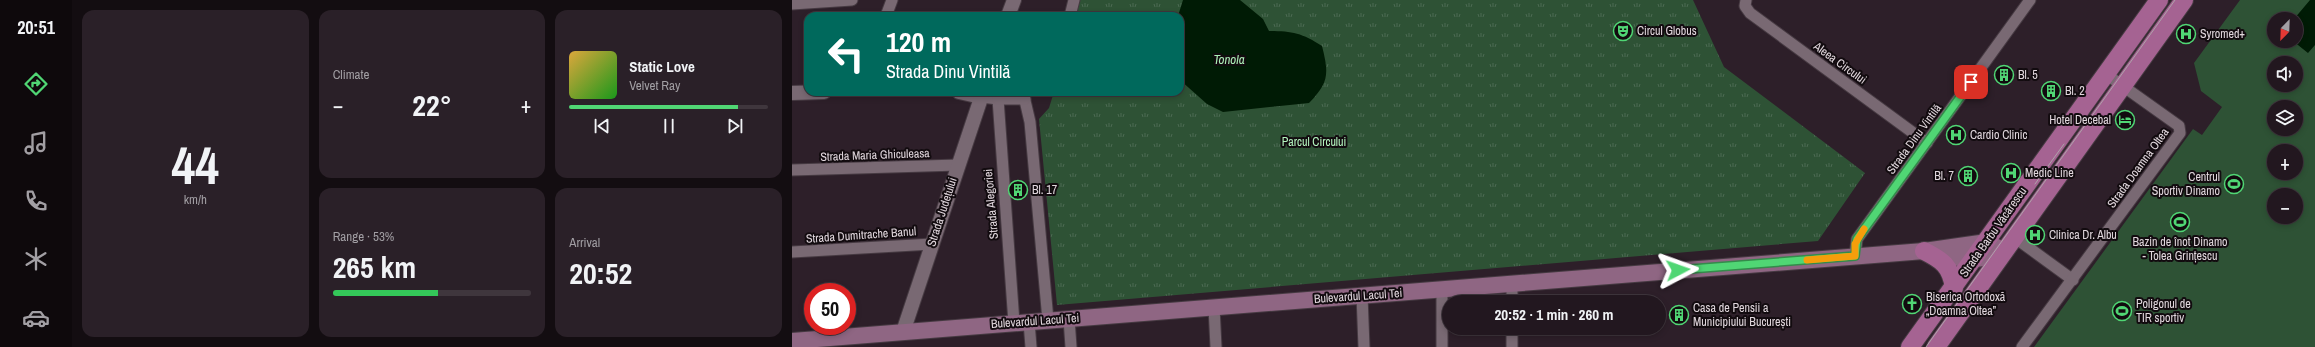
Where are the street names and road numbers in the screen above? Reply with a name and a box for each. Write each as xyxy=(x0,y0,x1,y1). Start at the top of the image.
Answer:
street label: Aleea Circului xyxy=(1809,38,1870,88)
street label: Strada Dinu Vintilă xyxy=(1883,100,1945,177)
street label: Strada Doamna Oltea xyxy=(2104,124,2173,211)
street label: Strada Maria Ghiculeasa xyxy=(820,145,930,165)
street label: Strada Alegoriei xyxy=(980,168,1002,240)
street label: Strada Județului xyxy=(923,175,961,249)
street label: Strada Barbu Văcărescu xyxy=(1956,184,2030,280)
street label: Strada Dumitrache Banul xyxy=(805,223,917,247)
street label: Bulevardul Lacul Tei xyxy=(1313,285,1403,307)
street label: Bulevardul Lacul Tei xyxy=(990,310,1080,332)

